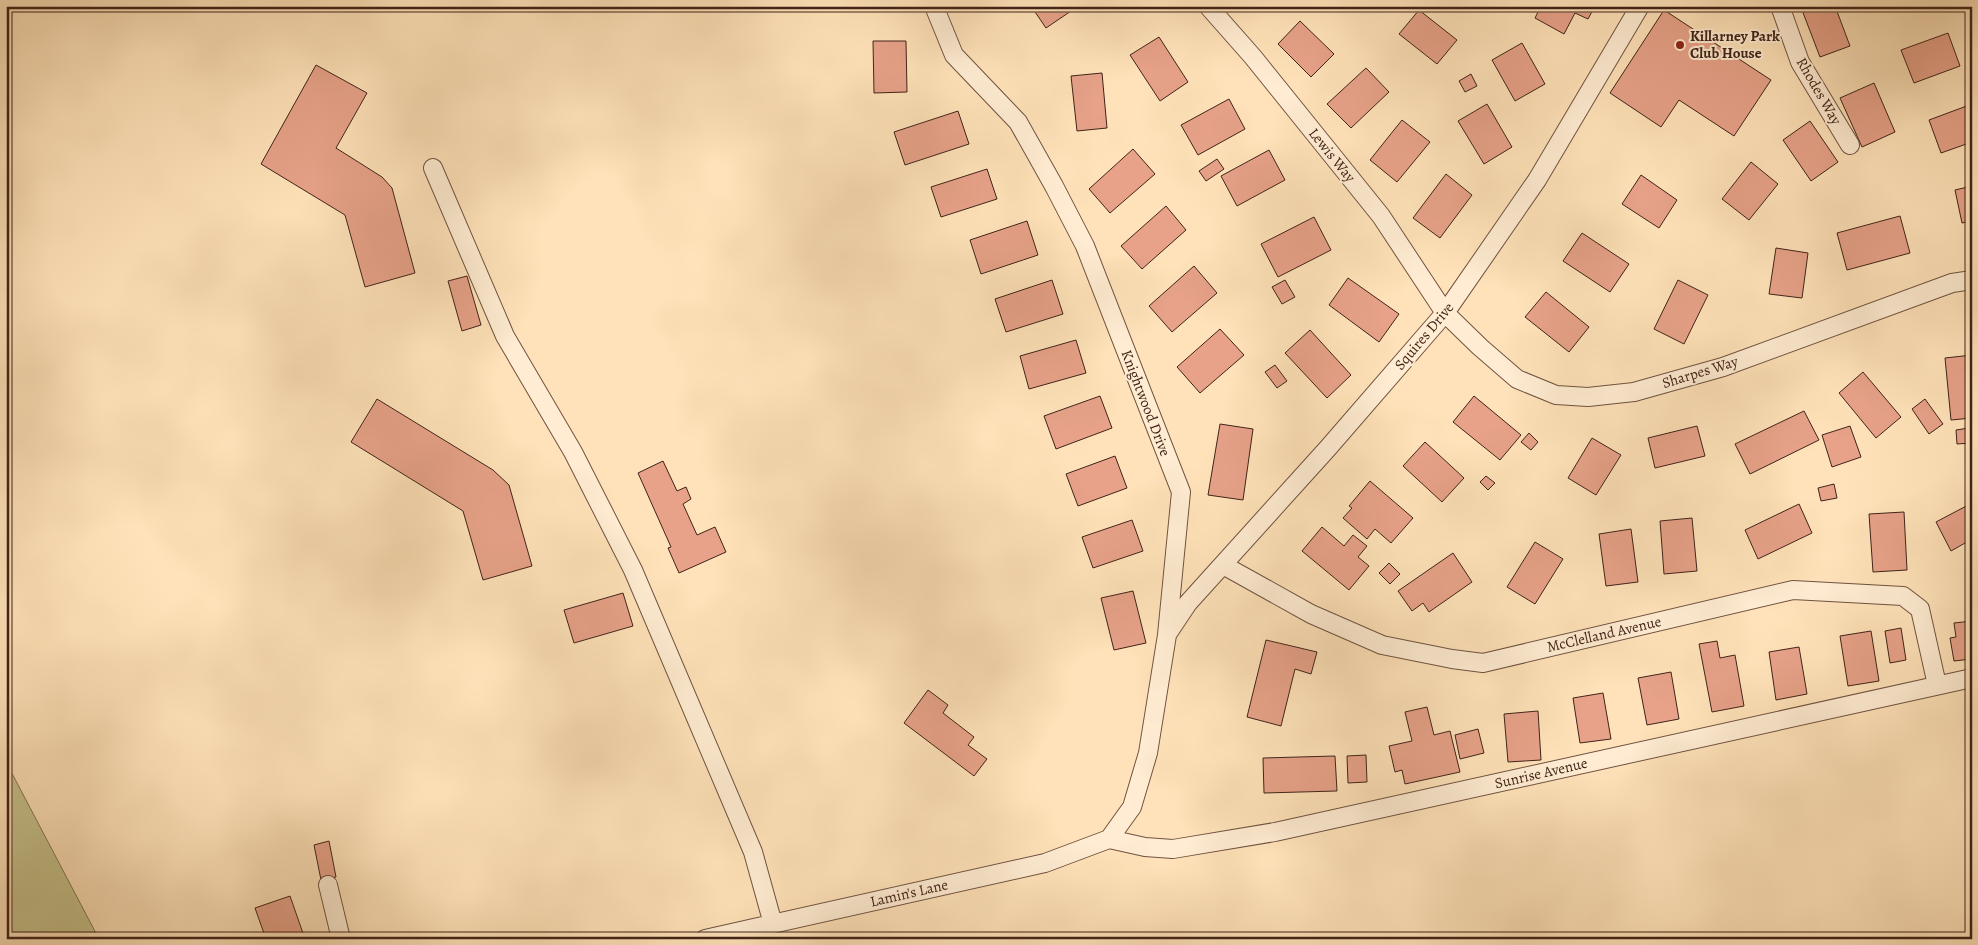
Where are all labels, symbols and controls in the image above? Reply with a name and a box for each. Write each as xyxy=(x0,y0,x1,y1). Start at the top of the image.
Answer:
place label: Killarney Park Club House xyxy=(1690,26,1780,63)
marker: Killarney Park Club House xyxy=(1674,39,1686,51)
street label: Rhodes Way xyxy=(1792,54,1846,129)
street label: Lewis Way xyxy=(1304,124,1360,187)
street label: Squires Drive xyxy=(1390,298,1458,374)
street label: Knightwood Drive xyxy=(1117,347,1176,459)
street label: Sharpes Way xyxy=(1660,351,1741,393)
street label: McClelland Avenue xyxy=(1545,611,1663,657)
street label: Sunrise Avenue xyxy=(1493,753,1590,793)
street label: Lamin's Lane xyxy=(868,874,950,912)

